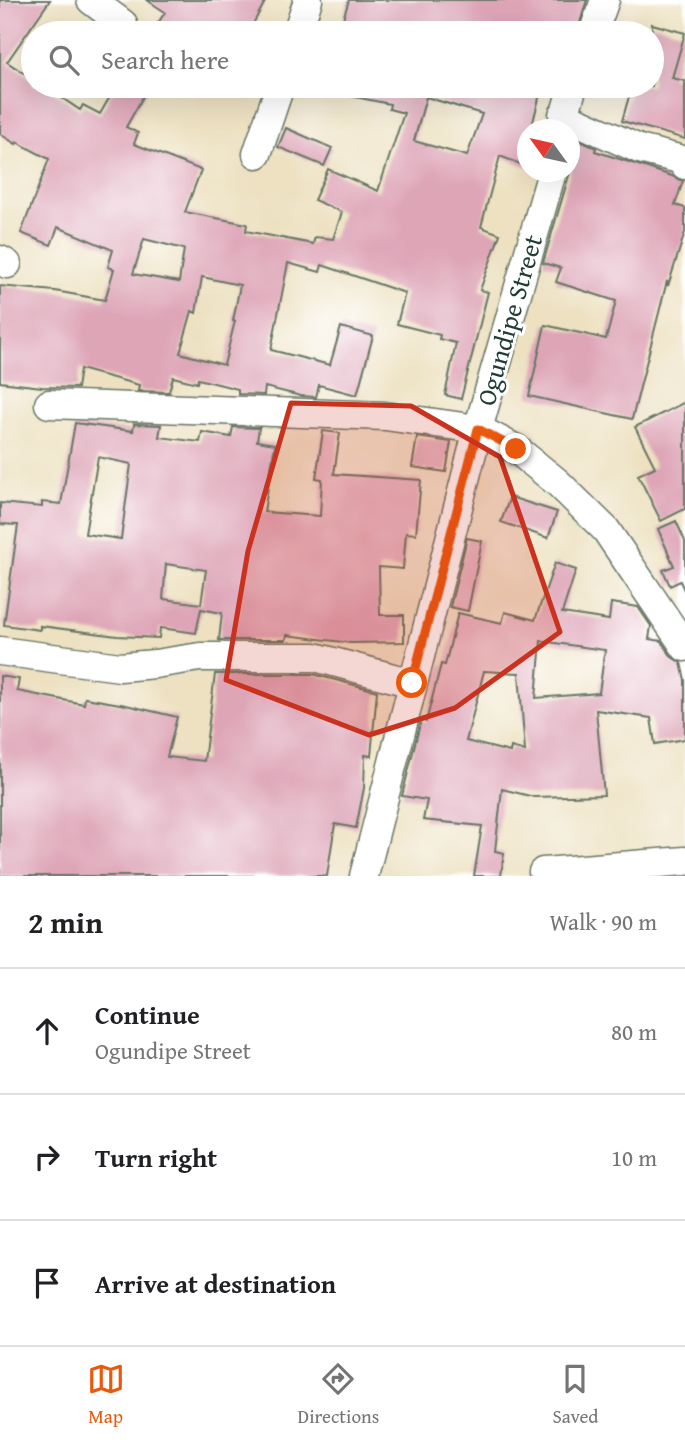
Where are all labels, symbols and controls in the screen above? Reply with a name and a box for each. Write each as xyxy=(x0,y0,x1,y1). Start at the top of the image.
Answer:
search box xyxy=(21,21,664,98)
text: Search here xyxy=(101,40,229,79)
icon: search xyxy=(45,41,83,79)
north arrow xyxy=(517,119,580,182)
street label: Ogundipe Street xyxy=(466,230,552,410)
route end xyxy=(500,433,531,464)
route start xyxy=(396,667,427,698)
text: 2 min xyxy=(28,900,103,944)
text: Walk · 90 m xyxy=(549,905,657,938)
text: Continue xyxy=(95,995,200,1034)
icon: ahead xyxy=(28,1012,66,1050)
text: 80 m xyxy=(611,1015,657,1048)
text: Ogundipe Street xyxy=(95,1034,251,1067)
icon: right xyxy=(28,1138,66,1176)
text: Turn right xyxy=(95,1138,217,1177)
text: 10 m xyxy=(611,1141,657,1174)
icon: arrive xyxy=(28,1264,66,1302)
text: Arrive at destination xyxy=(95,1264,336,1303)
tab: Map xyxy=(87,1360,125,1430)
tab: Directions xyxy=(298,1360,379,1430)
tab: Saved xyxy=(552,1360,598,1430)

